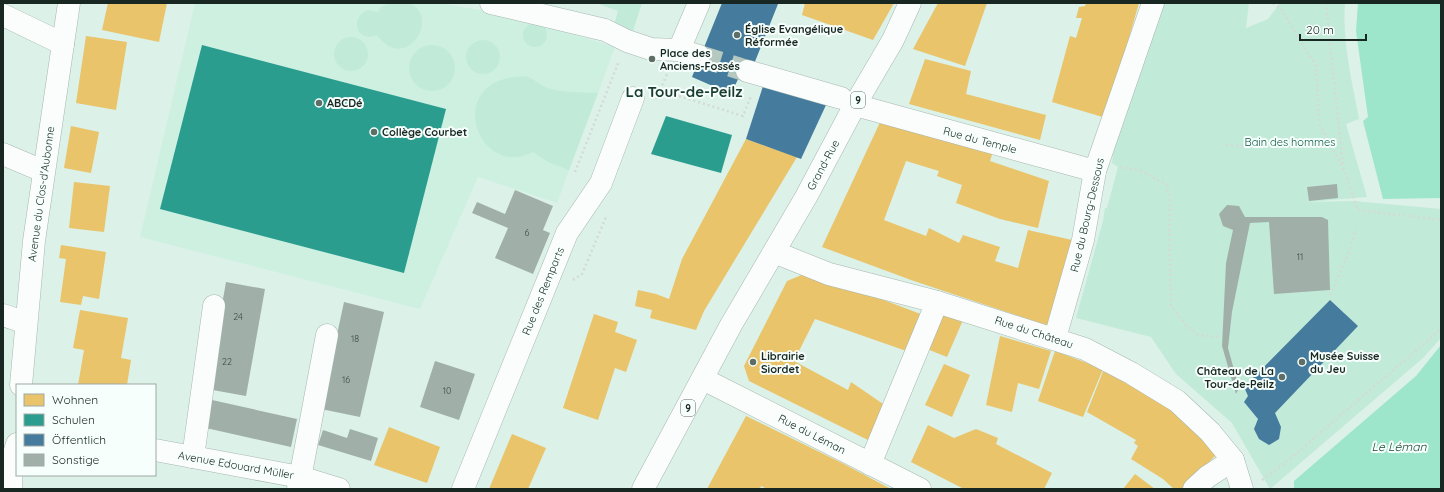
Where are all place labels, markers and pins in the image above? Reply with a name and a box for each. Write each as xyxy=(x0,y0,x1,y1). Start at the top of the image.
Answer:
place label: Église Evangélique Réformée xyxy=(745,22,844,49)
marker: Église Evangélique Réformée xyxy=(732,30,742,40)
place label: Place des Anciens-Fossés xyxy=(660,46,740,73)
marker: Place des Anciens-Fossés xyxy=(647,54,657,64)
place label: ABCDé xyxy=(327,96,363,110)
marker: ABCDé xyxy=(314,98,324,108)
place label: Collège Courbet xyxy=(382,125,467,139)
marker: Collège Courbet xyxy=(369,127,379,137)
place label: Librairie Siordet xyxy=(761,349,805,376)
place label: Musée Suisse du Jeu xyxy=(1310,349,1380,376)
marker: Librairie Siordet xyxy=(748,357,758,367)
marker: Musée Suisse du Jeu xyxy=(1297,357,1307,367)
place label: Château de La Tour-de-Peilz xyxy=(1197,364,1275,391)
marker: Château de La Tour-de-Peilz xyxy=(1277,372,1287,382)

